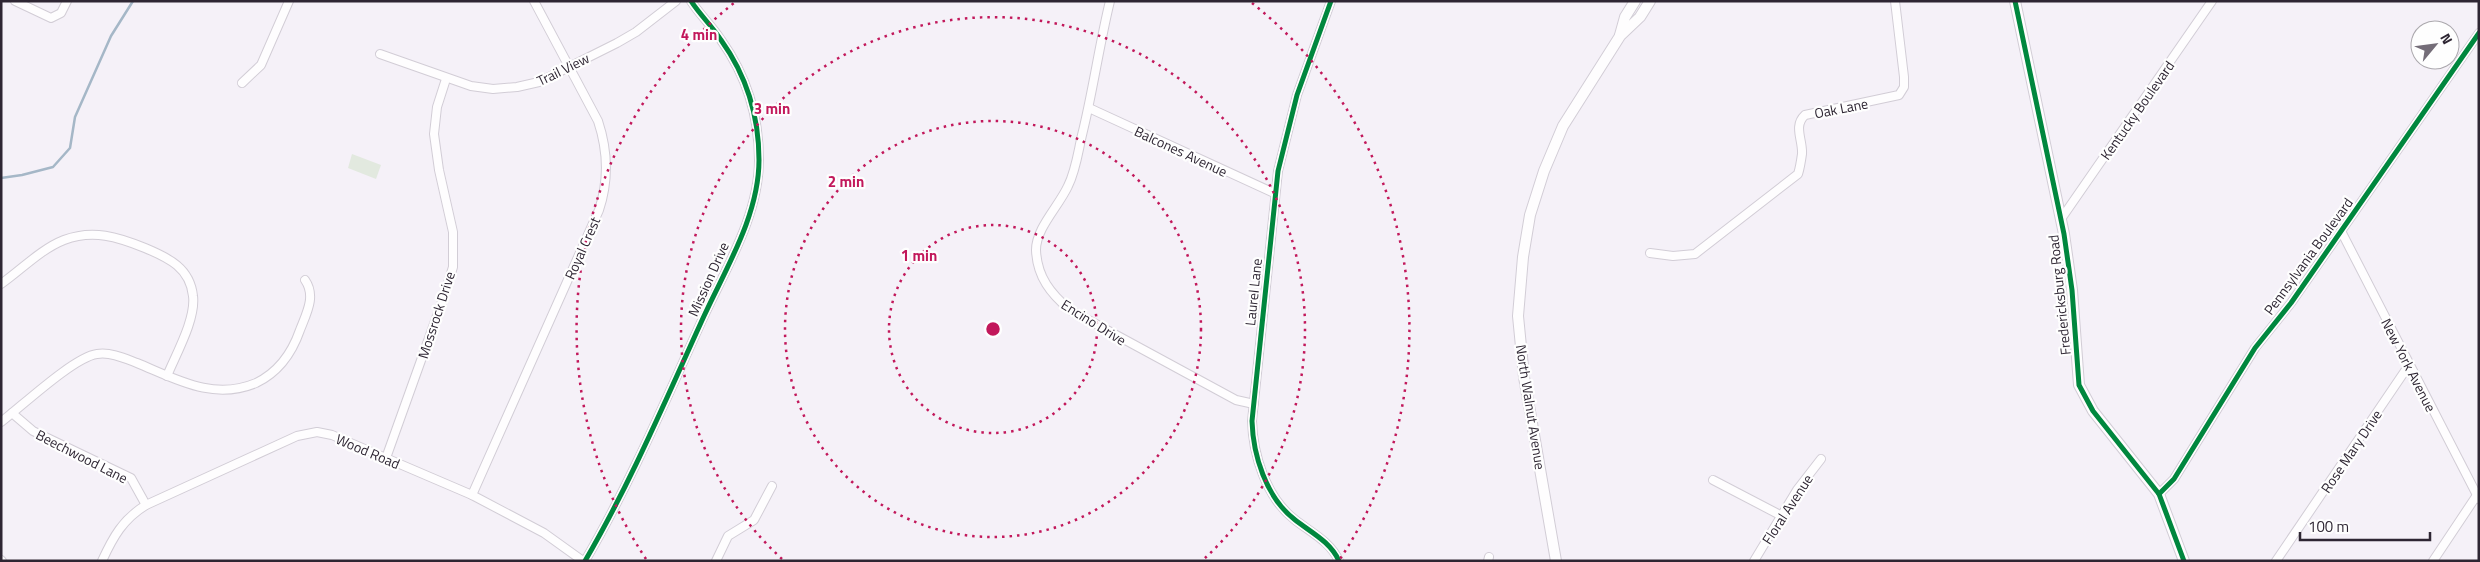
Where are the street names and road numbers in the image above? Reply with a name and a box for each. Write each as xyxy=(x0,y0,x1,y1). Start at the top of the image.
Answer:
street label: Trail View xyxy=(533,47,593,91)
street label: Kentucky Boulevard xyxy=(2095,56,2179,164)
street label: Oak Lane xyxy=(1812,93,1870,123)
street label: Balcones Avenue xyxy=(1131,120,1231,182)
street label: Pennsylvania Boulevard xyxy=(2258,193,2358,319)
street label: Royal Crest xyxy=(559,213,605,283)
street label: Fredericksburg Road xyxy=(2042,234,2076,356)
street label: Mission Drive xyxy=(682,238,734,320)
street label: Laurel Lane xyxy=(1239,257,1267,327)
street label: Mossrock Drive xyxy=(412,269,460,361)
street label: Encino Drive xyxy=(1057,294,1131,350)
street label: New York Avenue xyxy=(2376,315,2442,415)
street label: North Walnut Avenue xyxy=(1511,343,1551,471)
street label: Rose Mary Drive xyxy=(2315,405,2387,497)
street label: Beechwood Lane xyxy=(32,424,132,488)
street label: Wood Road xyxy=(333,428,403,474)
street label: Floral Avenue xyxy=(1756,470,1818,548)

